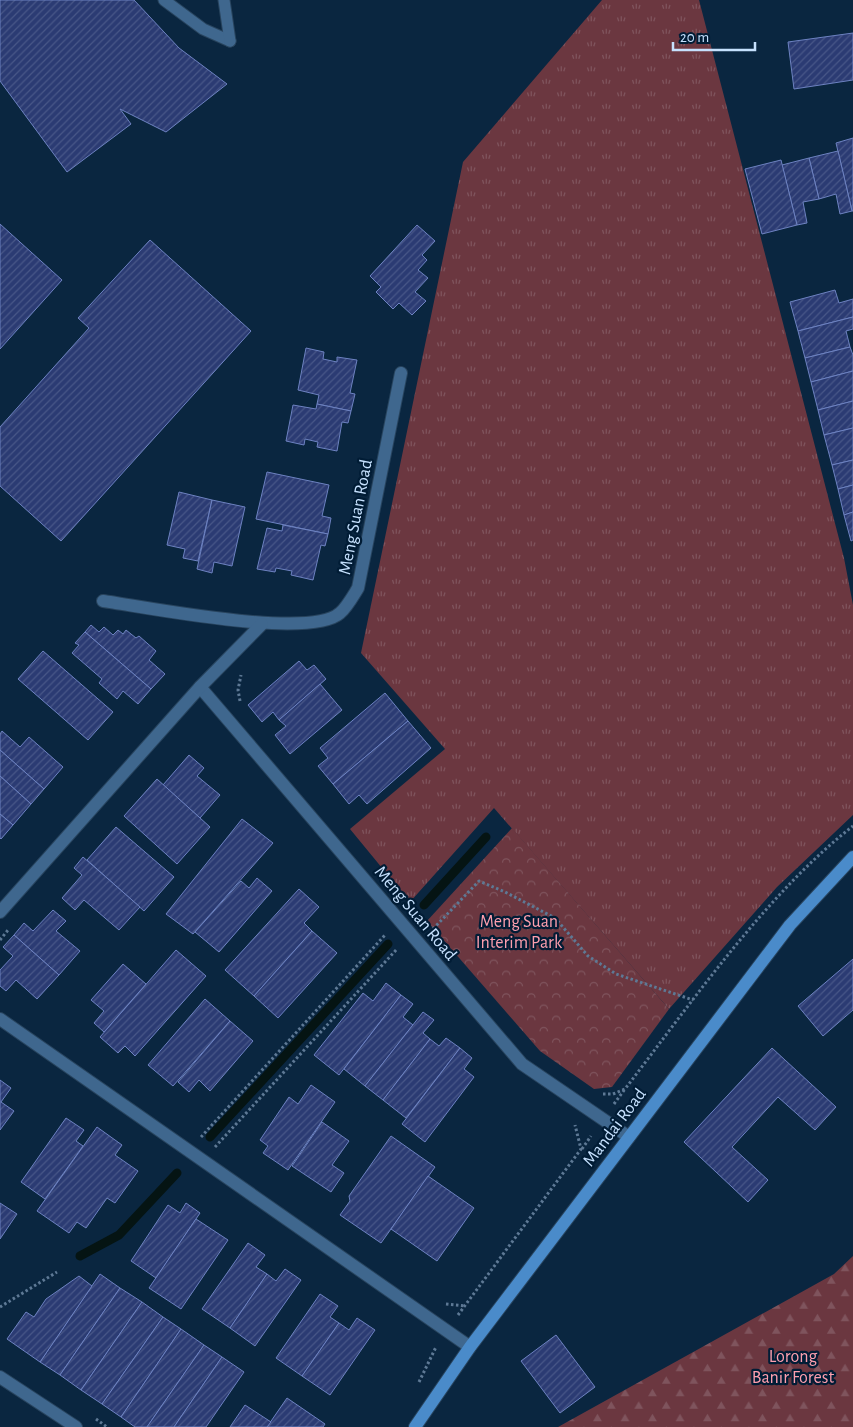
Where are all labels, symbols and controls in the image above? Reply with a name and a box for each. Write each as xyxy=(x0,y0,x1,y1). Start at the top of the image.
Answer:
scale bar xyxy=(673,20,756,52)
text: 20 m xyxy=(680,30,709,45)
street label: Meng Suan Road xyxy=(336,458,376,576)
street label: Meng Suan Road xyxy=(371,863,460,964)
park label: Meng Suan Interim Park xyxy=(476,913,563,952)
street label: Mandai Road xyxy=(580,1085,650,1170)
park label: Lorong Banir Forest xyxy=(752,1348,835,1387)

